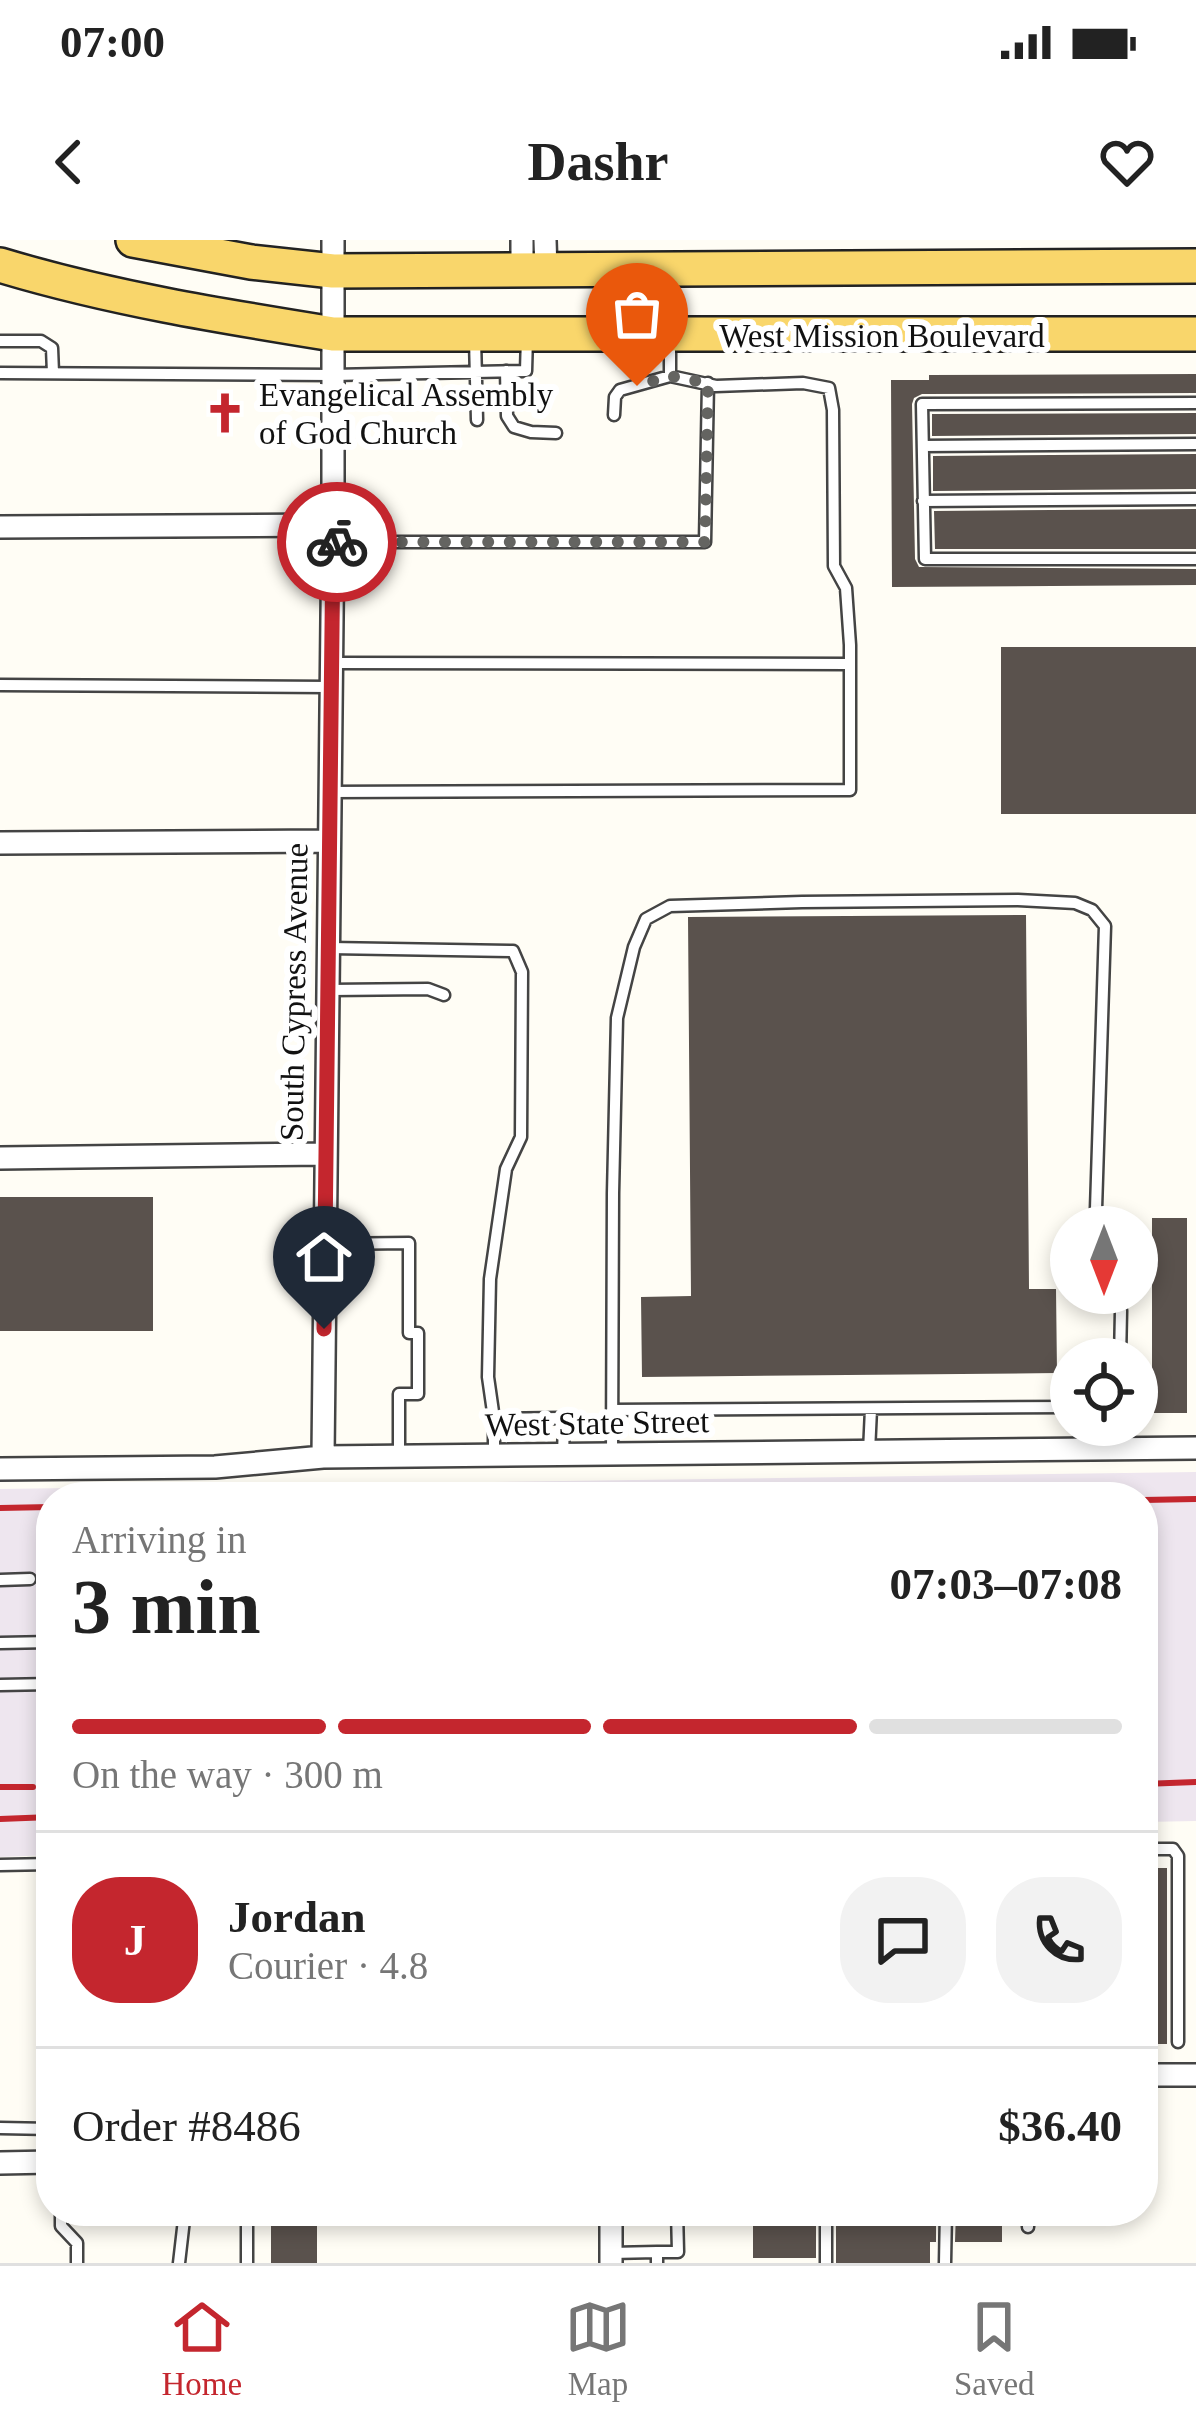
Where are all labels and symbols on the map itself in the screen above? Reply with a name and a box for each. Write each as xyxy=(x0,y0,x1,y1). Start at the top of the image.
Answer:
pin xyxy=(586,263,688,386)
street label: West Mission Boulevard xyxy=(719,318,1045,354)
place label: Evangelical Assembly of God Church xyxy=(259,377,554,451)
church icon: Evangelical Assembly of God Church xyxy=(202,390,248,436)
courier xyxy=(277,482,397,602)
street label: South Cypress Avenue xyxy=(273,843,315,1141)
pin xyxy=(273,1206,375,1329)
north arrow xyxy=(1050,1206,1158,1314)
street label: West State Street xyxy=(484,1403,710,1443)

